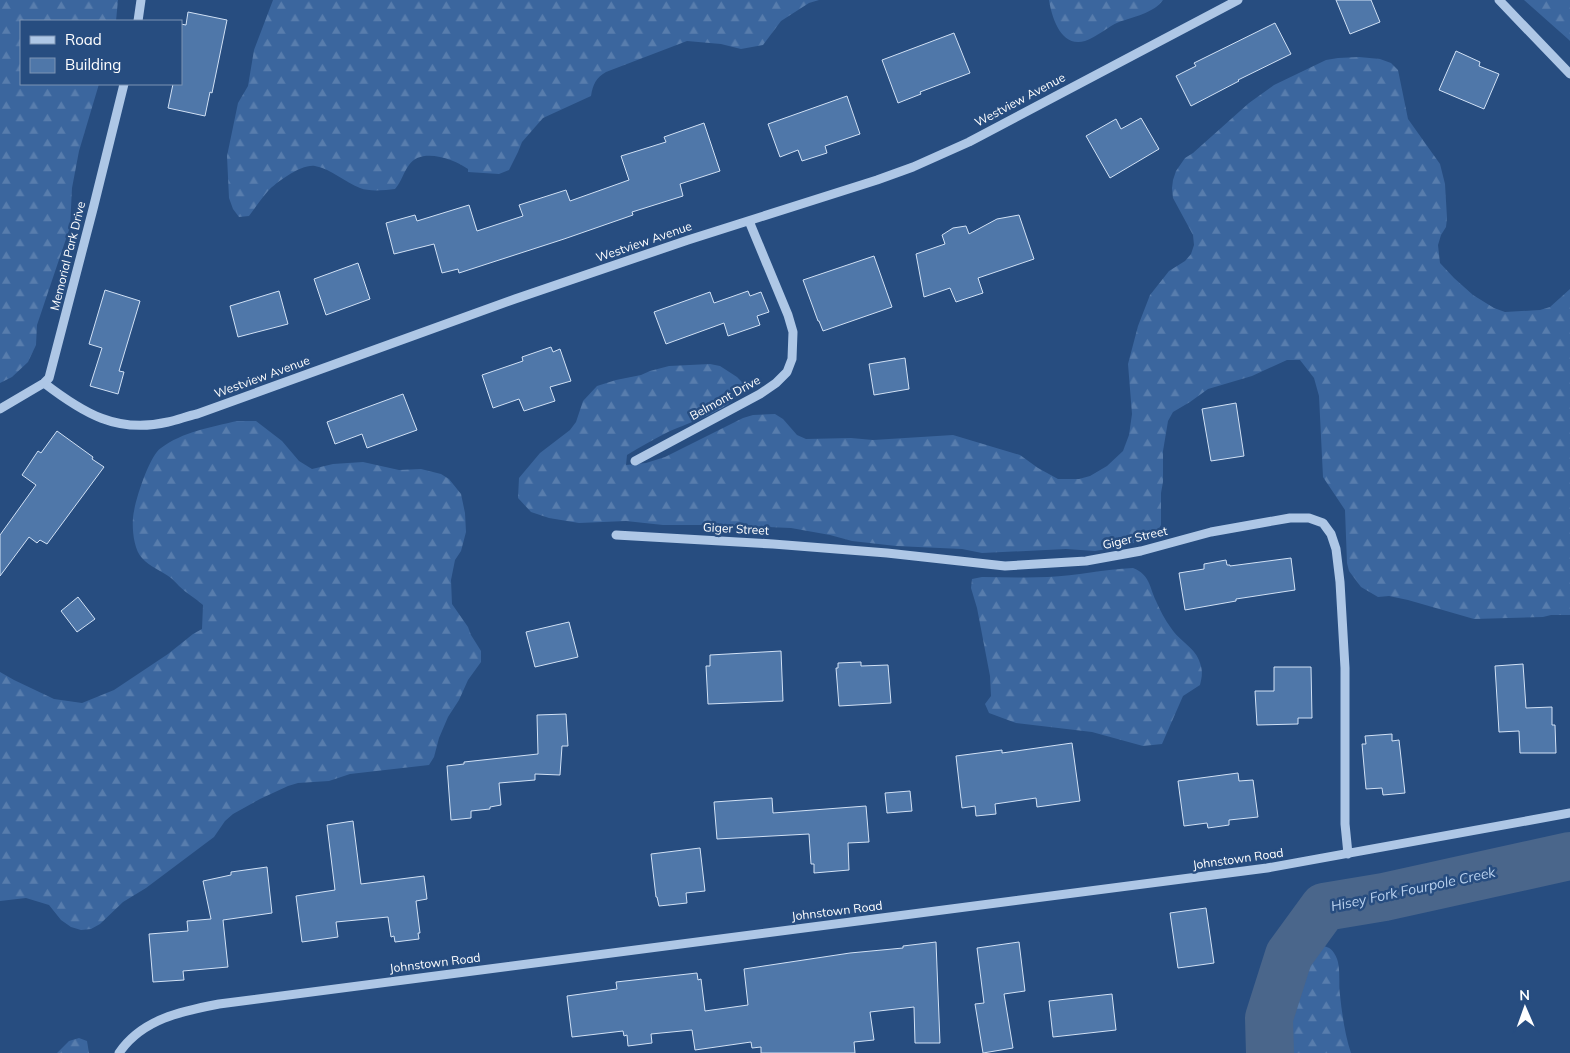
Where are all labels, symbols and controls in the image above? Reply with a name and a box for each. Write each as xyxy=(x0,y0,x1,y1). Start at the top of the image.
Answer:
legend xyxy=(20,20,182,85)
text: Road xyxy=(65,30,102,49)
text: Building xyxy=(65,55,121,74)
street label: Westview Avenue xyxy=(972,69,1068,130)
street label: Memorial Park Drive xyxy=(47,200,88,312)
street label: Westview Avenue xyxy=(594,218,694,265)
street label: Westview Avenue xyxy=(212,352,312,401)
street label: Belmont Drive xyxy=(687,372,763,423)
street label: Giger Street xyxy=(703,519,769,538)
street label: Giger Street xyxy=(1101,523,1169,552)
street label: Johnstown Road xyxy=(1191,845,1284,872)
water label: Hisey Fork Fourpole Creek xyxy=(1329,863,1498,915)
street label: Johnstown Road xyxy=(791,897,883,924)
street label: Johnstown Road xyxy=(389,949,481,976)
north arrow xyxy=(1500,983,1550,1033)
text: N xyxy=(1519,986,1530,1004)

